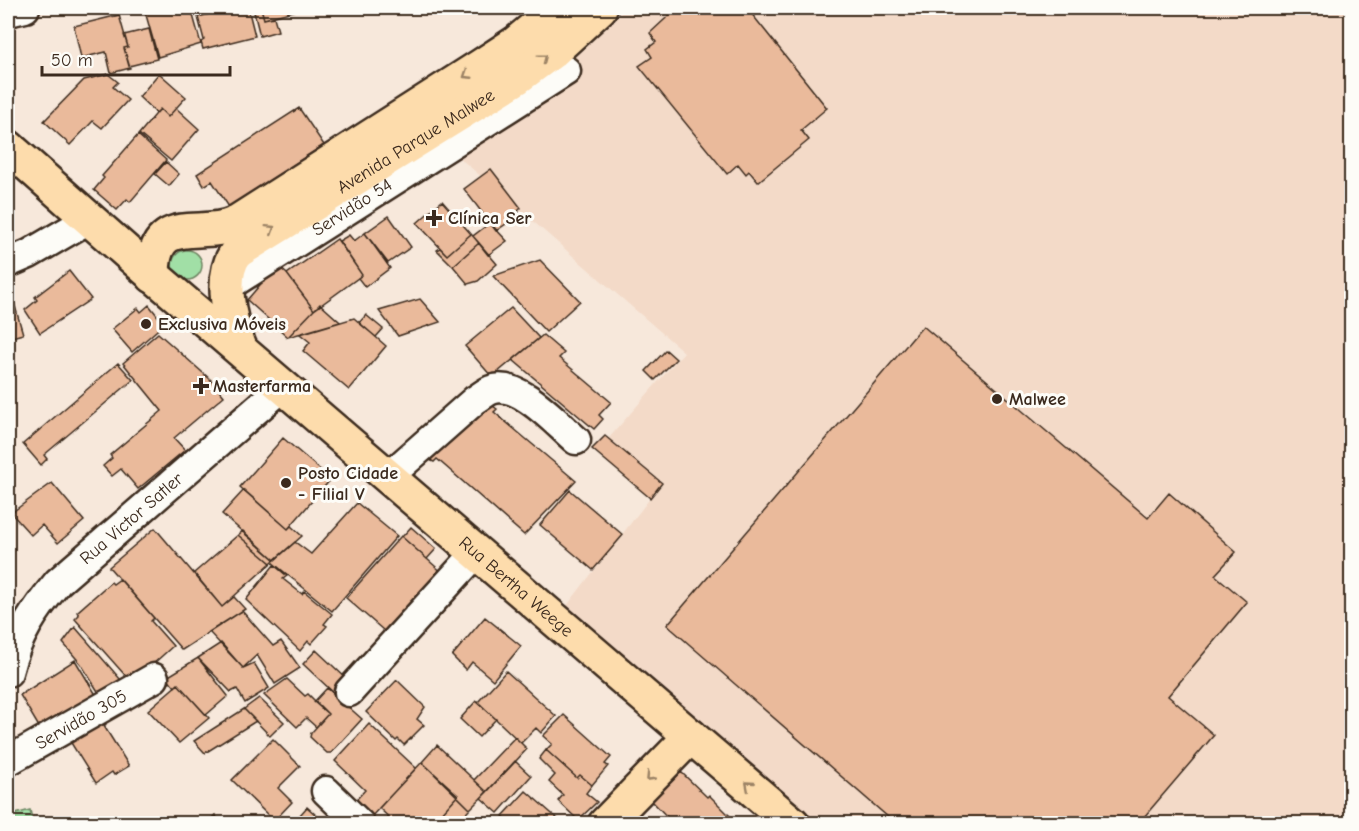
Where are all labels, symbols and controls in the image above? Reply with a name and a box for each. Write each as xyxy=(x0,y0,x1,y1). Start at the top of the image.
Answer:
scale bar xyxy=(42,39,230,77)
text: 50 m xyxy=(51,50,93,71)
one-way arrow xyxy=(537,55,548,66)
one-way arrow xyxy=(463,68,474,79)
street label: Avenida Parque Malwee xyxy=(333,84,498,198)
street label: Servidão 54 xyxy=(308,174,396,240)
place label: Clínica Ser xyxy=(448,208,532,229)
marker: Clínica Ser xyxy=(425,209,443,227)
one-way arrow xyxy=(265,224,275,236)
place label: Exclusiva Móveis xyxy=(158,314,286,335)
marker: Exclusiva Móveis xyxy=(139,317,153,331)
place label: Masterfarma xyxy=(213,376,311,397)
marker: Masterfarma xyxy=(194,379,208,393)
place label: Malwee xyxy=(1009,389,1066,410)
marker: Malwee xyxy=(990,392,1004,406)
place label: Posto Cidade - Filial V xyxy=(298,463,398,505)
street label: Rua Victor Satler xyxy=(76,467,188,569)
marker: Posto Cidade - Filial V xyxy=(279,476,293,490)
street label: Rua Bertha Weege xyxy=(455,532,578,641)
street label: Servidão 305 xyxy=(32,685,131,754)
one-way arrow xyxy=(647,770,658,781)
one-way arrow xyxy=(745,781,756,792)

